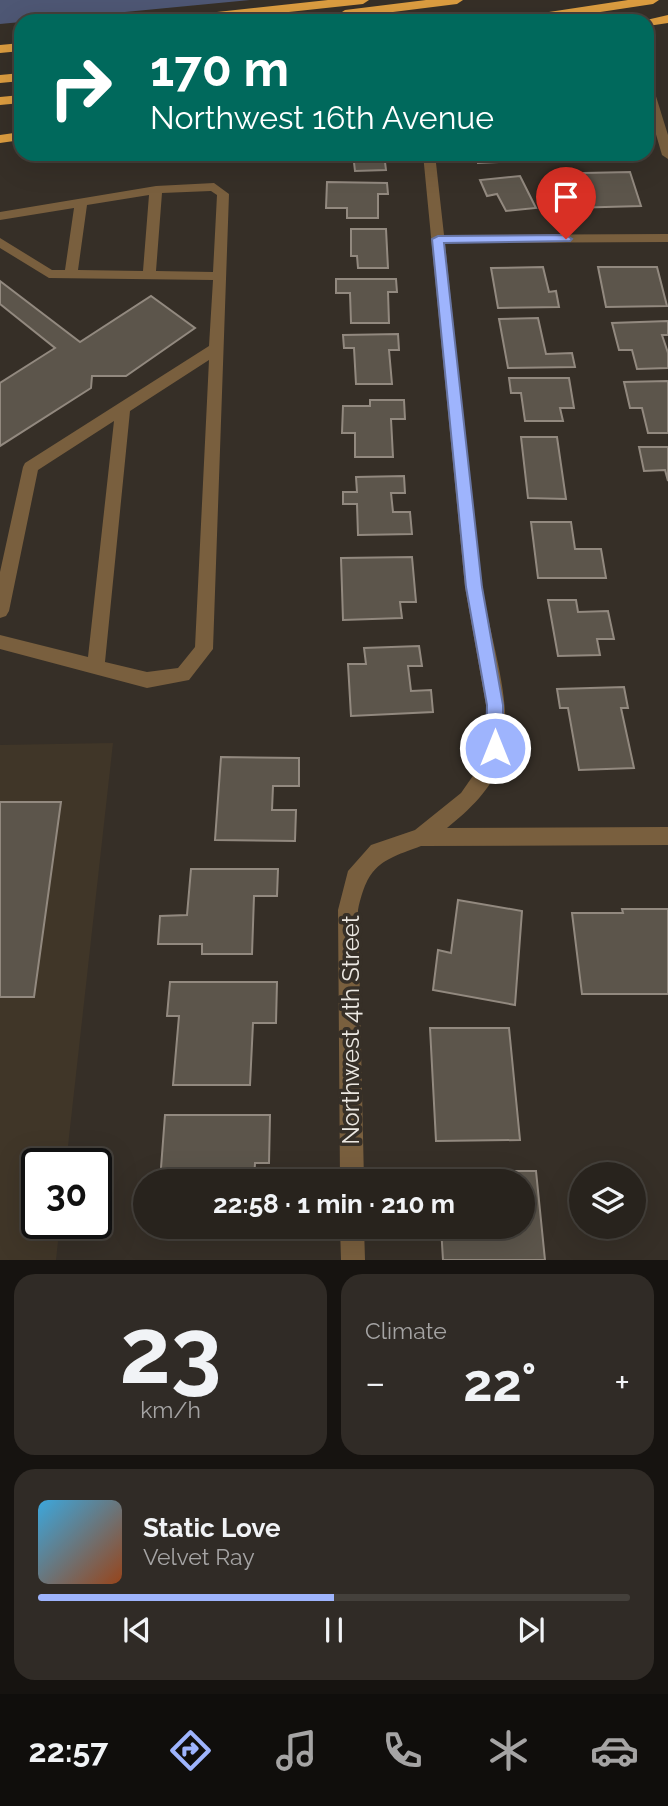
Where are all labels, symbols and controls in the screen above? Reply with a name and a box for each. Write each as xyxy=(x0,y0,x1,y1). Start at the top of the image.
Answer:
text: 170 m xyxy=(150,40,289,97)
icon: right xyxy=(35,42,126,133)
text: Northwest 16th Avenue xyxy=(150,99,494,136)
pin xyxy=(536,167,596,239)
icon: arrive xyxy=(547,178,585,216)
position arrow xyxy=(458,711,532,785)
street label: Northwest 4th Street xyxy=(336,915,365,1145)
speed limit sign: 30 xyxy=(21,1148,112,1239)
map controls xyxy=(569,1162,646,1239)
button: layers xyxy=(569,1162,646,1239)
text: 22:58 · 1 min · 210 m xyxy=(213,1189,455,1219)
text: 23 xyxy=(119,1297,222,1404)
text: Climate xyxy=(365,1317,447,1344)
text: 22° xyxy=(463,1352,536,1413)
text: − xyxy=(365,1360,385,1405)
text: + xyxy=(614,1360,630,1405)
text: km/h xyxy=(140,1396,201,1423)
text: Static Love xyxy=(143,1513,281,1543)
text: Velvet Ray xyxy=(143,1543,255,1570)
icon: previous xyxy=(118,1611,156,1649)
icon: pause xyxy=(315,1611,353,1649)
icon: next xyxy=(512,1611,550,1649)
icon: directions xyxy=(166,1726,215,1775)
icon: music xyxy=(272,1726,321,1775)
icon: phone xyxy=(378,1726,427,1775)
icon: climate xyxy=(484,1726,533,1775)
icon: car xyxy=(590,1726,639,1775)
text: 22:57 xyxy=(29,1732,108,1769)

